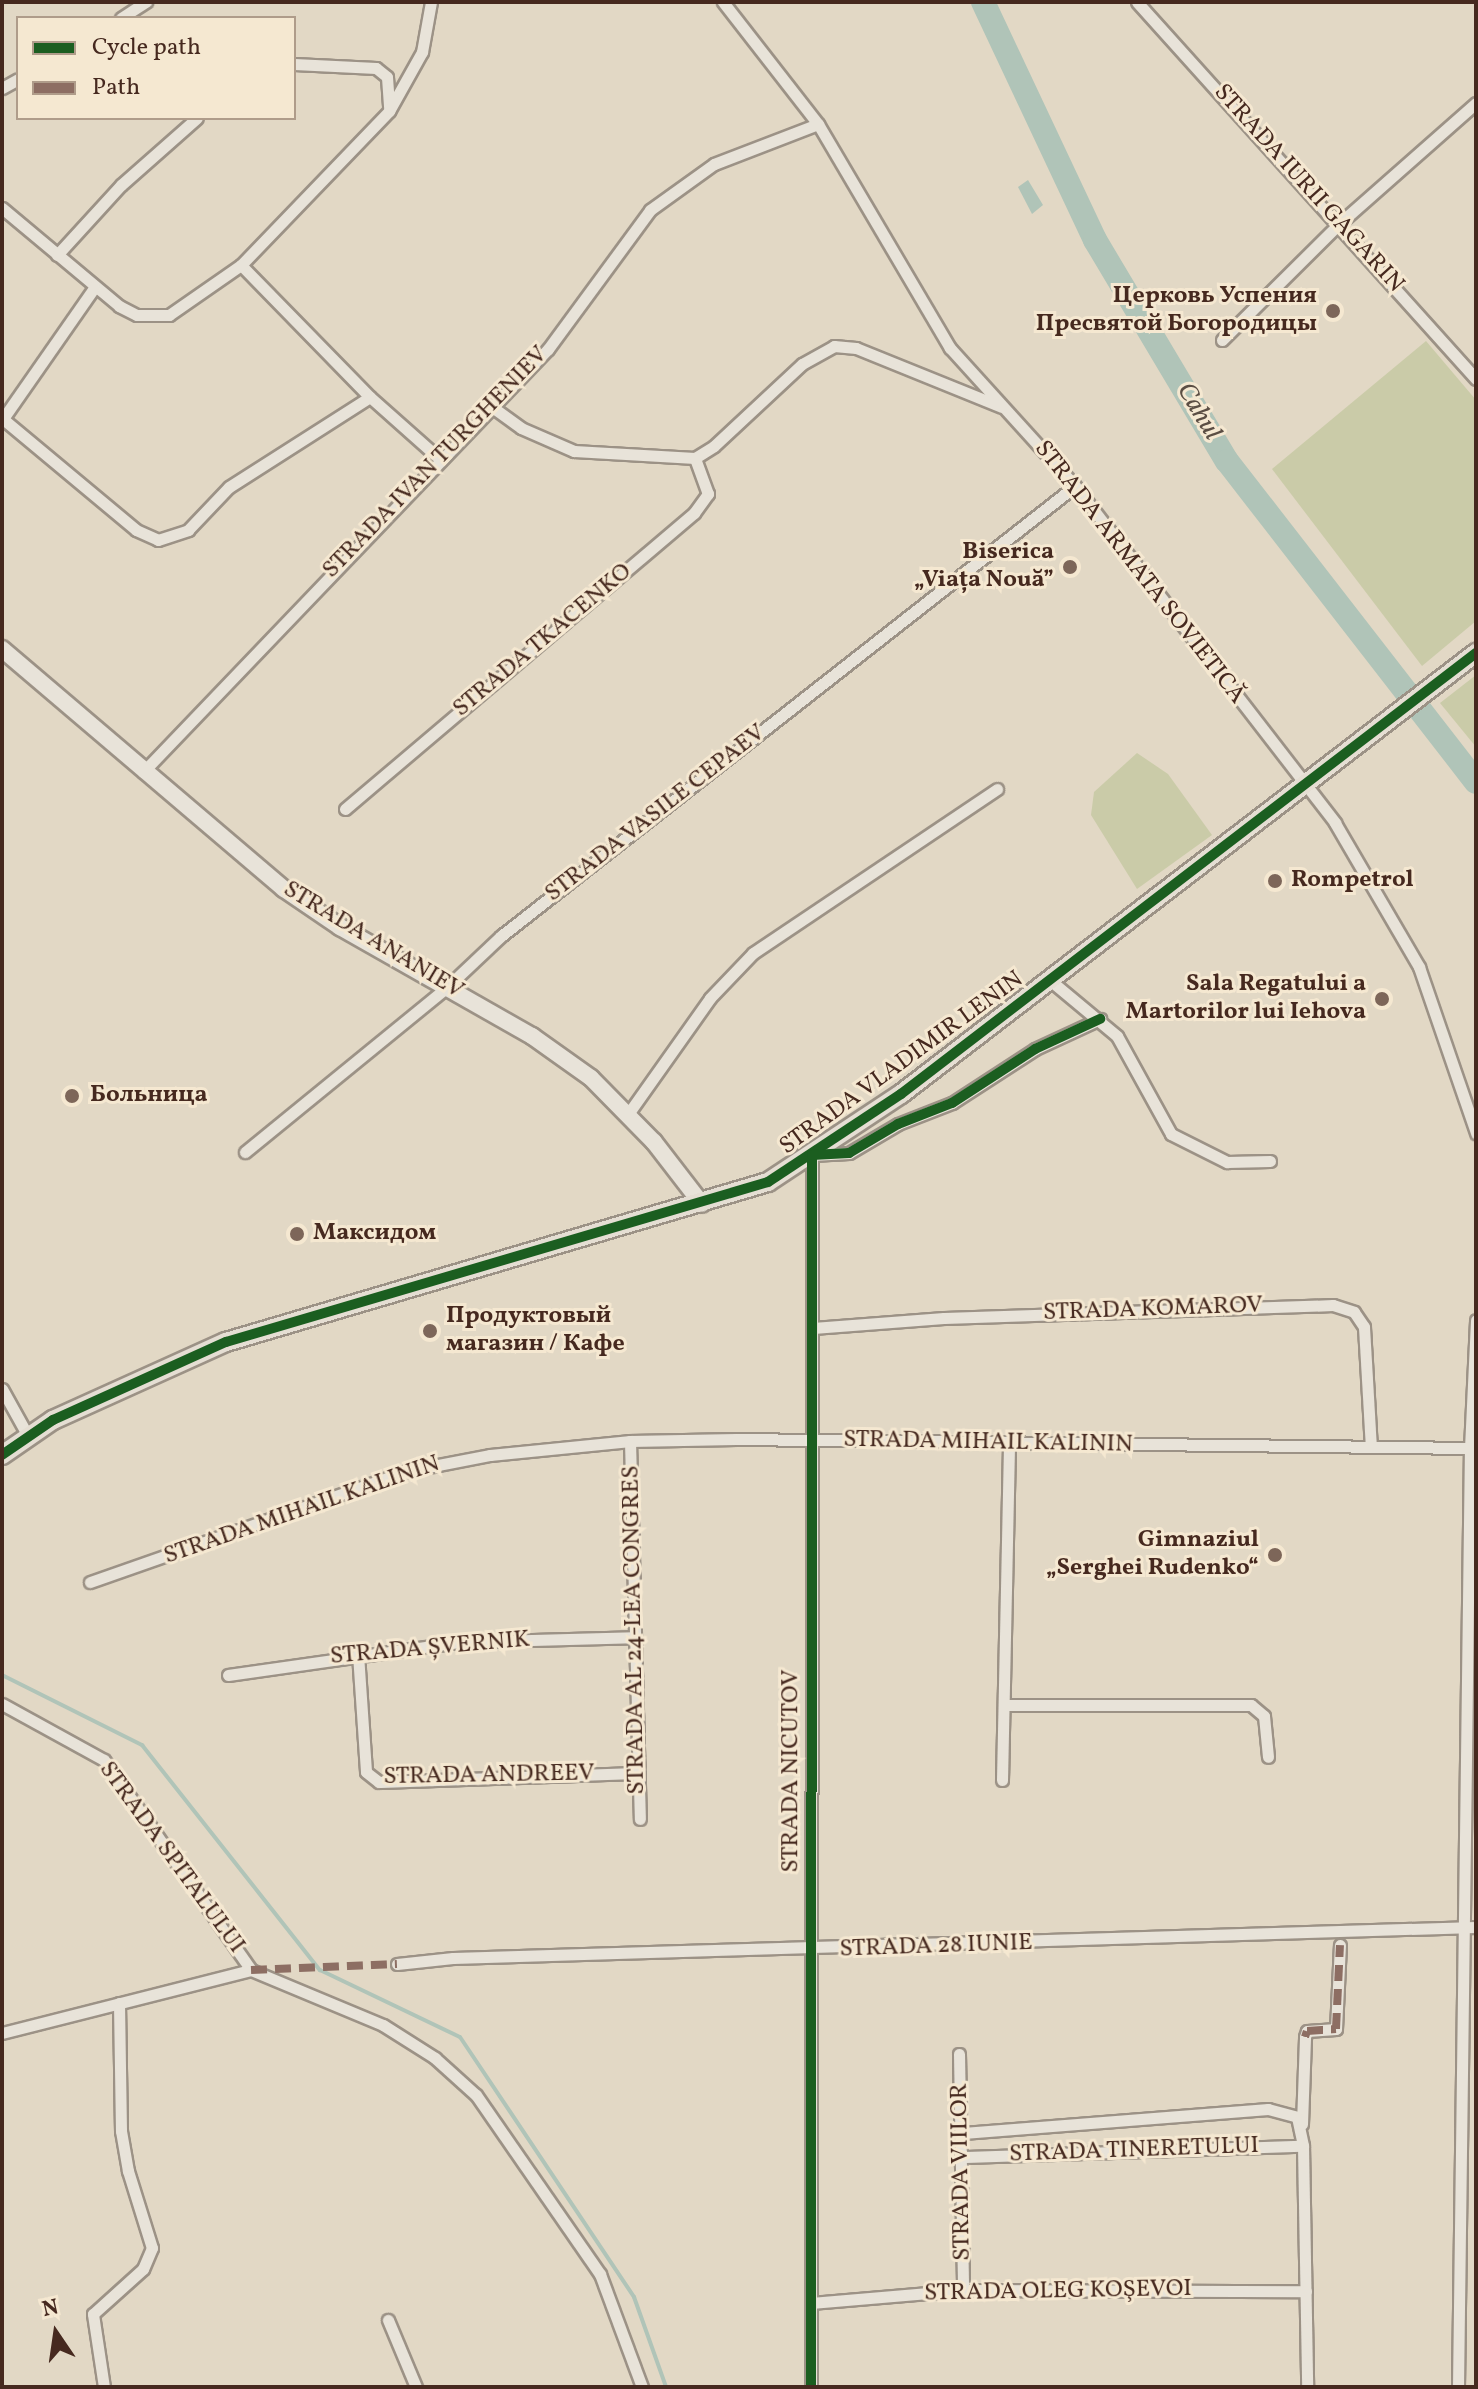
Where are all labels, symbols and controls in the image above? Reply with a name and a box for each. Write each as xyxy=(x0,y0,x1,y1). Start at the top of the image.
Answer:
legend xyxy=(16,16,296,120)
text: Cycle path xyxy=(92,31,201,65)
text: Path xyxy=(92,71,140,105)
street label: STRADA IURII GAGARIN xyxy=(1207,79,1409,299)
place label: Церковь Успения Пресвятой Богородицы xyxy=(1036,283,1317,339)
marker: Церковь Успения Пресвятой Богородицы xyxy=(1324,302,1342,320)
street label: STRADA IVAN TURGHENIEV xyxy=(317,341,555,585)
water label: Cahul xyxy=(1169,378,1227,446)
street label: STRADA ARMATA SOVIETICĂ xyxy=(1027,436,1251,710)
place label: Biserica „Viața Nouă” xyxy=(914,539,1054,595)
street label: STRADA TKACENKO xyxy=(448,558,638,724)
marker: Biserica „Viața Nouă” xyxy=(1061,558,1079,576)
street label: STRADA VASILE CEPAEV xyxy=(540,719,772,909)
place label: Rompetrol xyxy=(1291,867,1414,895)
marker: Rompetrol xyxy=(1266,872,1284,890)
street label: STRADA ANANIEV xyxy=(277,876,469,1006)
street label: STRADA VLADIMIR LENIN xyxy=(774,966,1030,1162)
place label: Sala Regatului a Martorilor lui Iehova xyxy=(1126,971,1366,1027)
marker: Sala Regatului a Martorilor lui Iehova xyxy=(1373,990,1391,1008)
place label: Больница xyxy=(90,1082,208,1110)
marker: Больница xyxy=(61,1085,83,1107)
place label: Максидом xyxy=(313,1220,436,1248)
marker: Максидом xyxy=(288,1225,306,1243)
street label: STRADA KOMAROV xyxy=(1043,1292,1263,1328)
place label: Продуктовый магазин / Кафе xyxy=(446,1303,625,1359)
marker: Продуктовый магазин / Кафе xyxy=(421,1322,439,1340)
street label: STRADA MIHAIL KALININ xyxy=(843,1426,1133,1460)
street label: STRADA MIHAIL KALININ xyxy=(160,1450,444,1572)
street label: STRADA AL 24-LEA CONGRES xyxy=(618,1465,652,1795)
place label: Gimnaziul „Serghei Rudenko“ xyxy=(1046,1527,1259,1583)
marker: Gimnaziul „Serghei Rudenko“ xyxy=(1266,1546,1284,1564)
street label: STRADA ȘVERNIK xyxy=(329,1626,531,1672)
street label: STRADA NICUTOV xyxy=(778,1669,806,1873)
street label: STRADA SPITALULUI xyxy=(92,1757,250,1959)
street label: STRADA ANDREEV xyxy=(383,1760,595,1792)
street label: STRADA 28 IUNIE xyxy=(839,1929,1033,1965)
street label: STRADA VIILOR xyxy=(946,2082,978,2262)
street label: STRADA TINERETULUI xyxy=(1008,2132,1260,2170)
street label: STRADA OLEG KOŞEVOI xyxy=(924,2275,1192,2309)
text: N xyxy=(39,2292,62,2326)
north arrow xyxy=(16,2293,96,2373)

